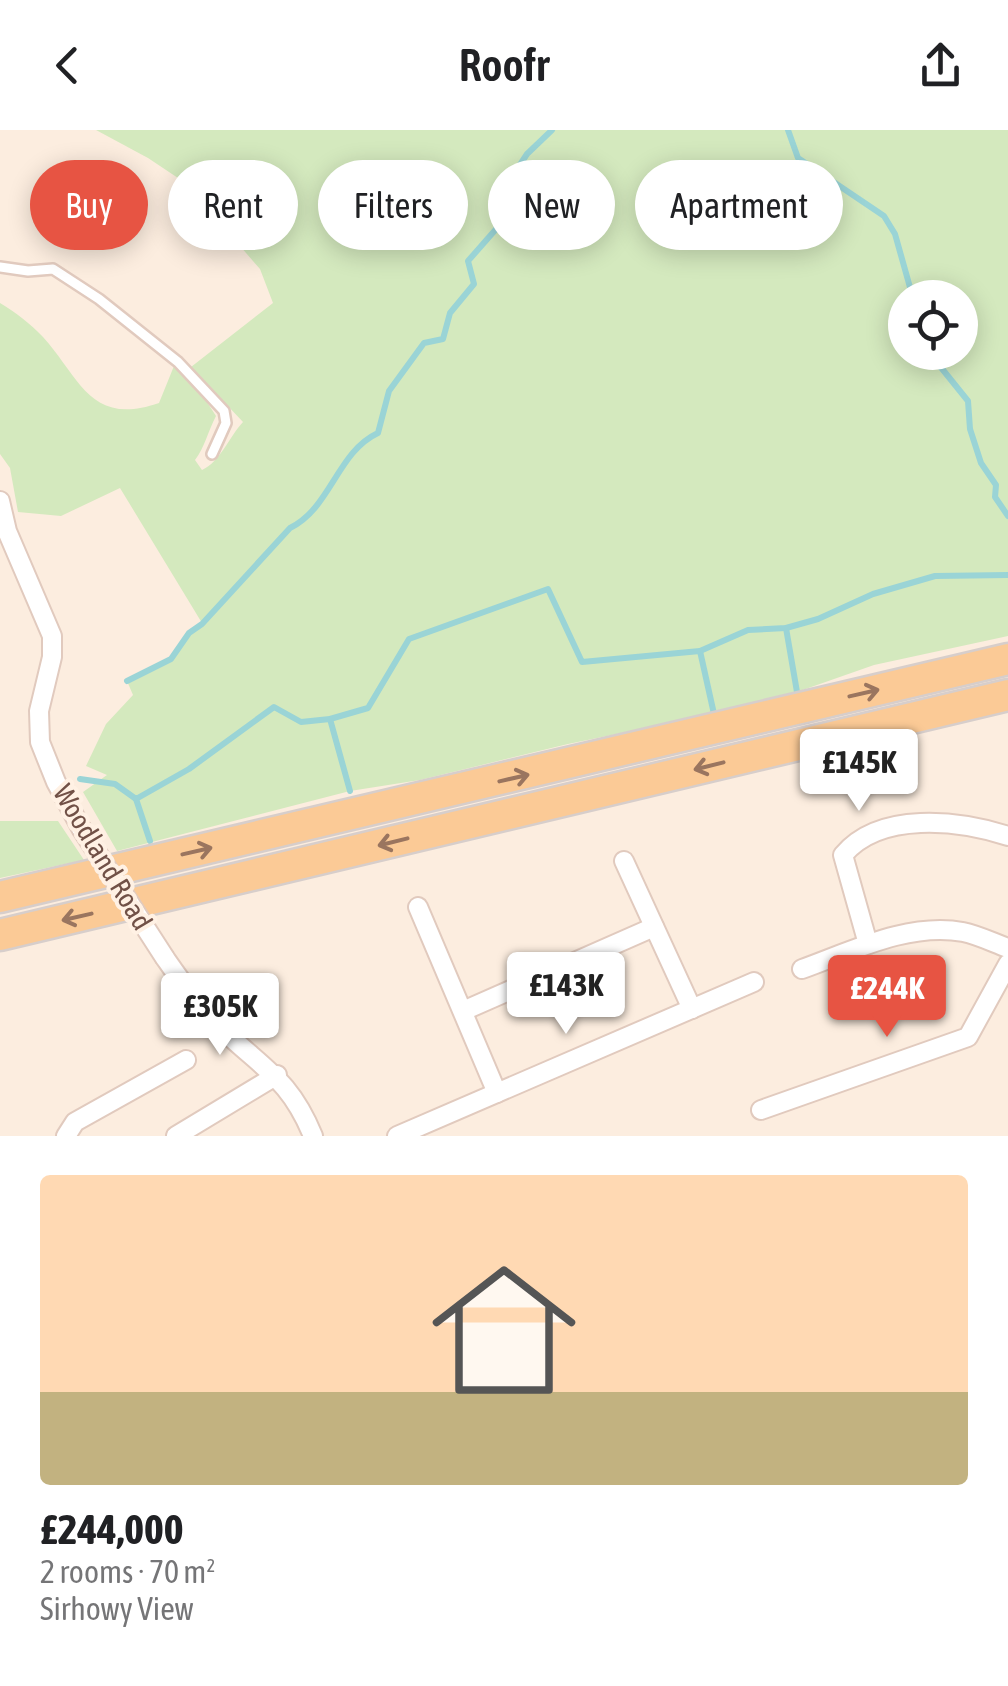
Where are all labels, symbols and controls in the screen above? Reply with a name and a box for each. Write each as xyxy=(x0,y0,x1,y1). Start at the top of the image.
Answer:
icon: back xyxy=(40,38,95,93)
icon: share xyxy=(913,38,968,93)
text: Roofr xyxy=(459,39,549,91)
chip: Buy xyxy=(30,160,148,250)
chip: Rent xyxy=(168,160,298,250)
chip: Filters xyxy=(318,160,468,250)
chip: New xyxy=(488,160,615,250)
chip: Apartment xyxy=(635,160,843,250)
map controls xyxy=(888,280,978,370)
button: locate xyxy=(888,280,978,370)
one-way arrow xyxy=(848,682,879,701)
pin: £145K xyxy=(789,729,929,814)
text: £145K xyxy=(822,743,896,780)
one-way arrow xyxy=(694,758,726,776)
one-way arrow xyxy=(497,768,529,786)
street label: Woodland Road xyxy=(47,779,159,935)
one-way arrow xyxy=(378,834,410,852)
one-way arrow xyxy=(180,841,212,859)
one-way arrow xyxy=(62,909,94,928)
pin: £143K xyxy=(496,952,636,1037)
pin: £244K xyxy=(817,955,957,1040)
text: £143K xyxy=(529,966,603,1003)
text: £244K xyxy=(850,969,924,1006)
pin: £305K xyxy=(150,973,290,1058)
text: £305K xyxy=(183,987,257,1024)
icon: home xyxy=(414,1240,594,1420)
text: £244,000 xyxy=(40,1505,184,1553)
text: 2 rooms · 70 m² xyxy=(40,1553,215,1590)
text: Sirhowy View xyxy=(40,1590,194,1627)

